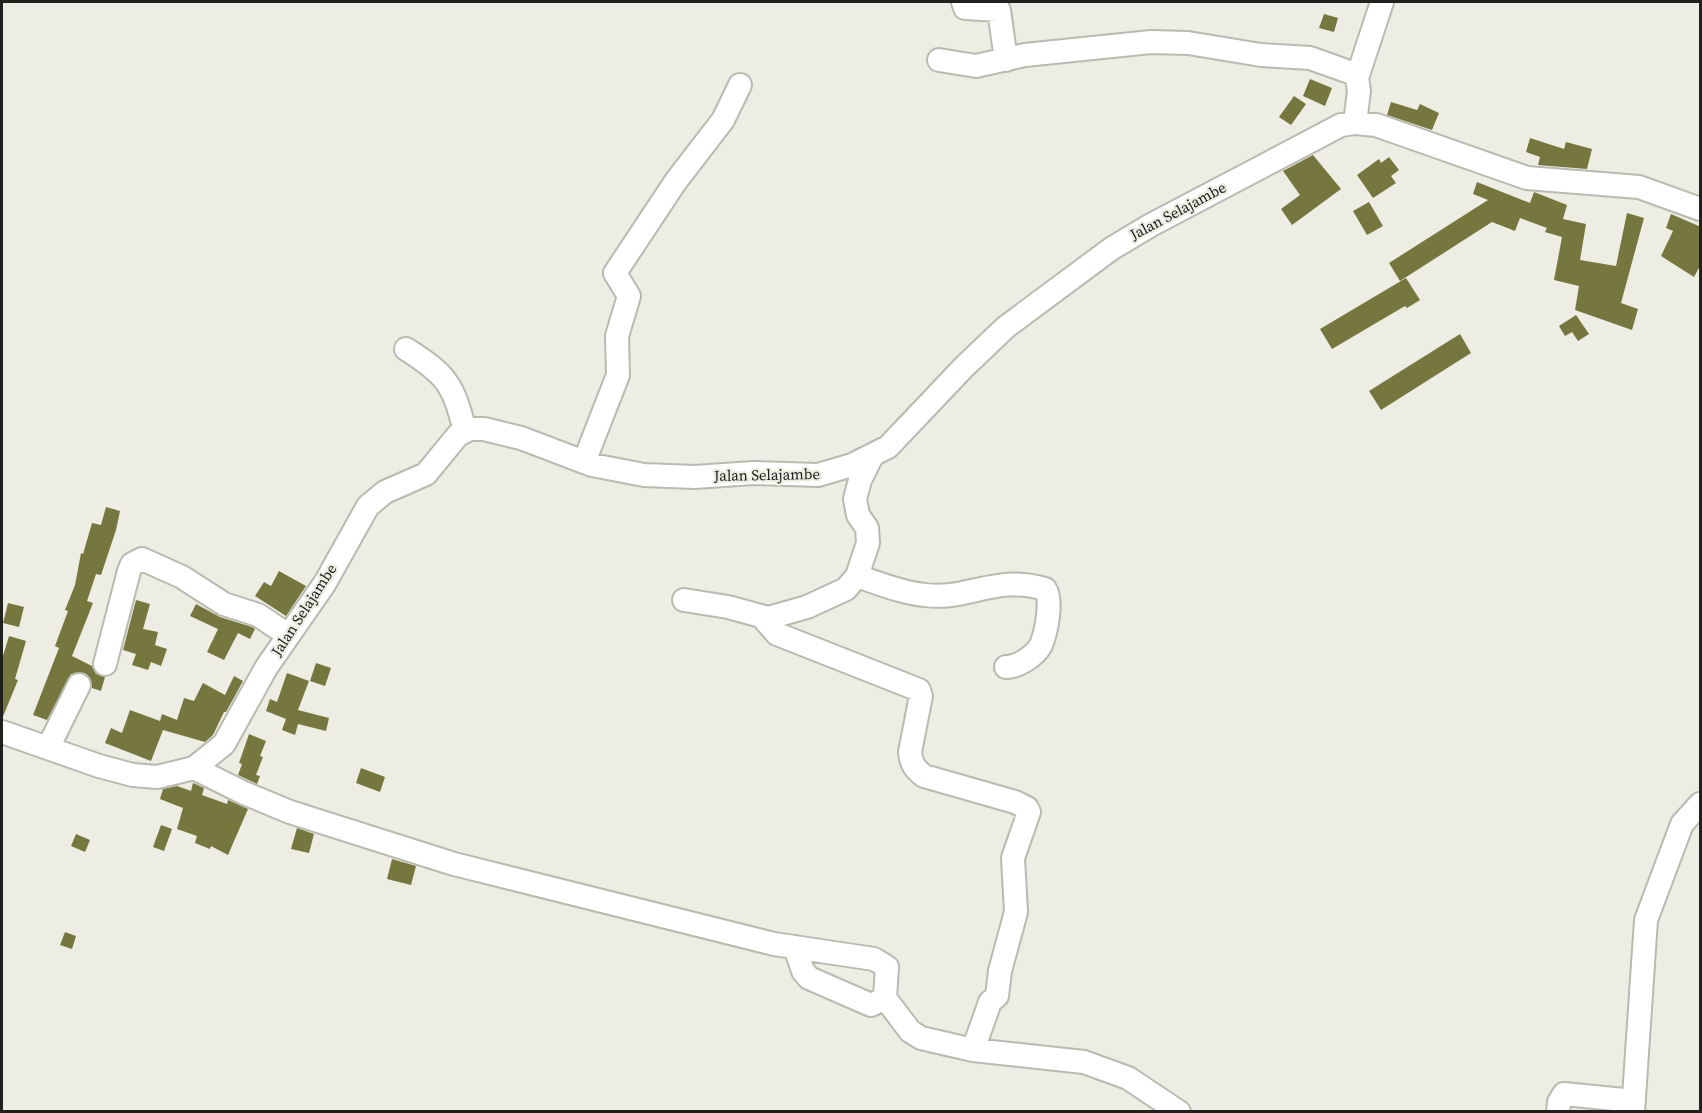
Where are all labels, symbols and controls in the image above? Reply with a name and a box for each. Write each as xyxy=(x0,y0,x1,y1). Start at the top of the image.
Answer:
street label: Jalan Selajambe xyxy=(1125,176,1230,245)
street label: Jalan Selajambe xyxy=(713,463,821,486)
street label: Jalan Selajambe xyxy=(265,559,341,661)

